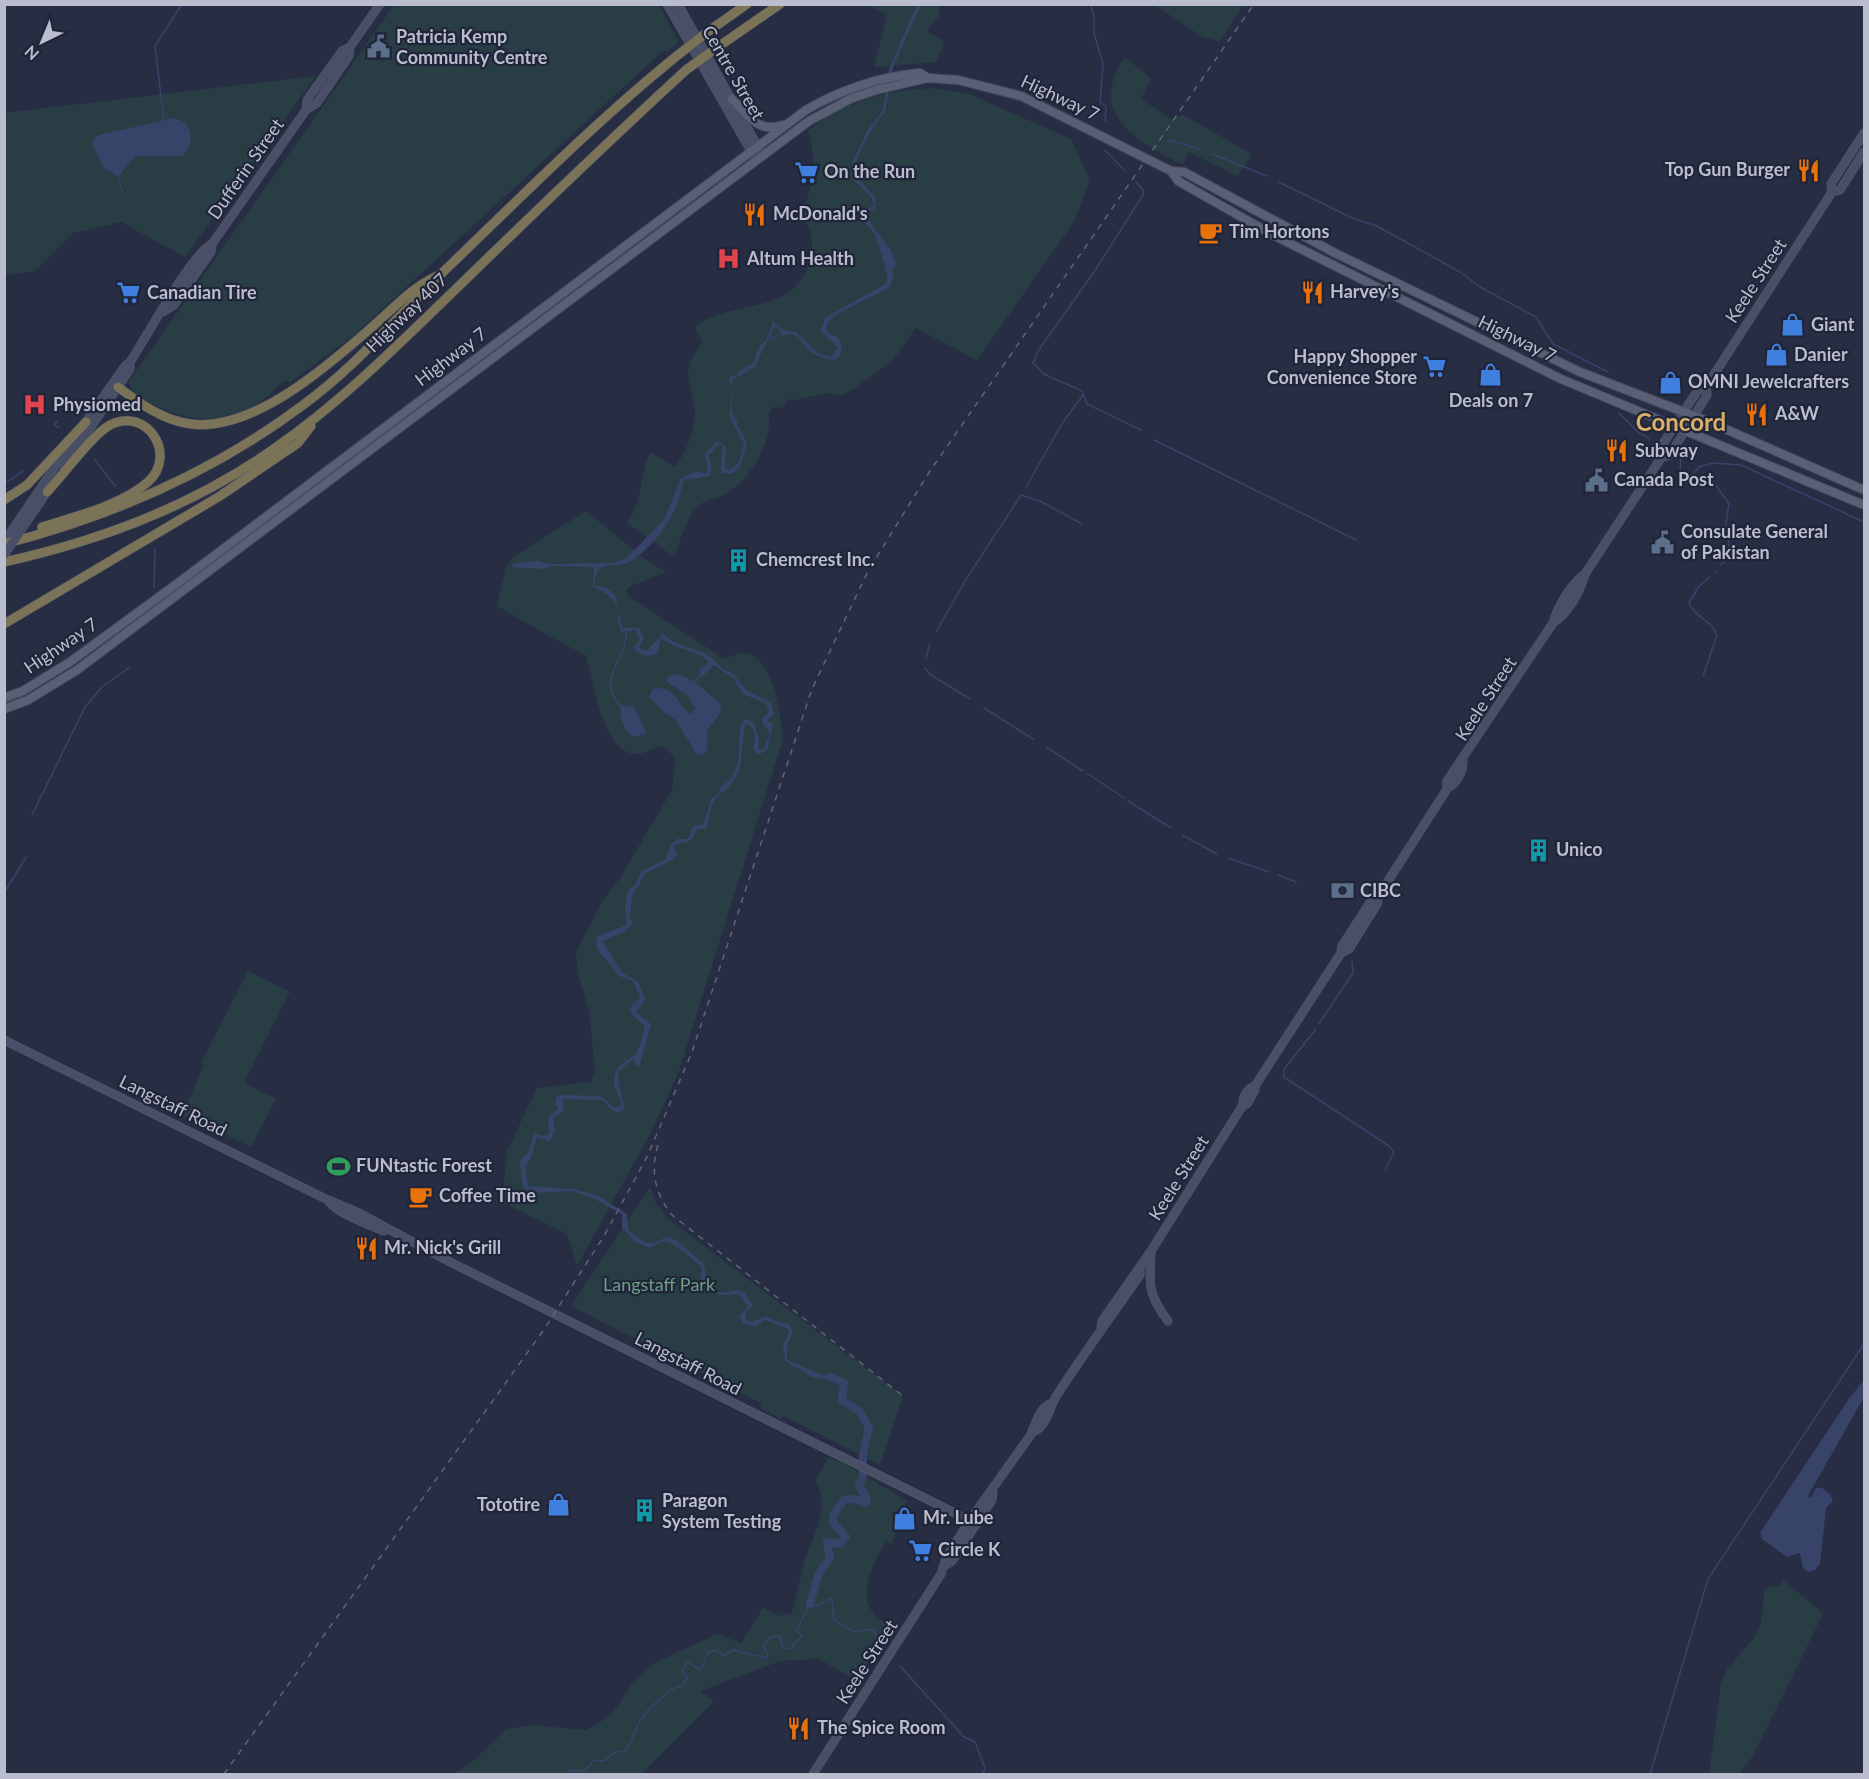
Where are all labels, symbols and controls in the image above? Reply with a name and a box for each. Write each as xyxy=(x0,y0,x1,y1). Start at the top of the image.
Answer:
north arrow xyxy=(12,12,72,72)
street label: Centre Street xyxy=(698,21,770,124)
place label: Patricia Kemp Community Centre xyxy=(396,25,548,68)
public building icon: Patricia Kemp Community Centre xyxy=(365,34,391,60)
text: N xyxy=(20,42,42,64)
street label: Highway 7 xyxy=(1018,69,1103,125)
street label: Dufferin Street xyxy=(202,113,288,223)
restaurant icon: Top Gun Burger xyxy=(1795,157,1821,183)
place label: Top Gun Burger xyxy=(1665,158,1790,180)
supermarket icon: On the Run xyxy=(793,159,819,185)
place label: On the Run xyxy=(824,160,915,182)
restaurant icon: McDonald's xyxy=(742,201,768,227)
place label: McDonald's xyxy=(773,202,868,224)
cafe icon: Tim Hortons xyxy=(1198,219,1224,245)
place label: Tim Hortons xyxy=(1229,220,1330,242)
street label: Keele Street xyxy=(1720,234,1791,327)
hospital icon: Altum Health xyxy=(716,246,742,272)
place label: Altum Health xyxy=(746,247,854,269)
street label: Highway 407 xyxy=(361,268,452,357)
restaurant icon: Harvey's xyxy=(1299,279,1325,305)
supermarket icon: Canadian Tire xyxy=(116,280,142,306)
place label: Harvey's xyxy=(1330,280,1399,302)
place label: Canadian Tire xyxy=(147,281,257,303)
street label: Highway 7 xyxy=(1475,310,1560,366)
shop icon: Giant xyxy=(1780,312,1806,338)
place label: Giant xyxy=(1811,313,1855,335)
street label: Highway 7 xyxy=(410,322,491,390)
shop icon: Danier xyxy=(1763,342,1789,368)
place label: Danier xyxy=(1794,343,1848,365)
place label: Happy Shopper Convenience Store xyxy=(1267,345,1417,388)
supermarket icon: Happy Shopper Convenience Store xyxy=(1422,354,1448,380)
shop icon: Deals on 7 xyxy=(1478,362,1504,388)
shop icon: OMNI Jewelcrafters xyxy=(1657,369,1683,395)
place label: OMNI Jewelcrafters xyxy=(1688,370,1849,392)
place label: Deals on 7 xyxy=(1449,389,1533,411)
hospital icon: Physiomed xyxy=(22,392,48,418)
place label: Physiomed xyxy=(53,393,141,415)
restaurant icon: A&W xyxy=(1744,401,1770,427)
place label: A&W xyxy=(1774,402,1819,424)
district label: Concord xyxy=(1636,407,1726,436)
restaurant icon: Subway xyxy=(1604,438,1630,464)
place label: Subway xyxy=(1635,439,1698,461)
public building icon: Canada Post xyxy=(1583,467,1609,493)
place label: Canada Post xyxy=(1614,468,1714,490)
place label: Consulate General of Pakistan xyxy=(1681,520,1828,563)
public building icon: Consulate General of Pakistan xyxy=(1650,529,1676,555)
building icon: Chemcrest Inc. xyxy=(725,547,751,573)
place label: Chemcrest Inc. xyxy=(756,548,875,570)
street label: Highway 7 xyxy=(19,613,101,678)
street label: Keele Street xyxy=(1450,652,1521,745)
building icon: Unico xyxy=(1525,837,1551,863)
place label: Unico xyxy=(1556,838,1603,860)
bank icon: CIBC xyxy=(1329,878,1355,904)
place label: CIBC xyxy=(1360,879,1401,901)
street label: Langstaff Road xyxy=(116,1070,231,1141)
street label: Keele Street xyxy=(1143,1130,1213,1224)
sports icon: FUNtastic Forest xyxy=(325,1153,351,1179)
place label: FUNtastic Forest xyxy=(356,1154,492,1176)
cafe icon: Coffee Time xyxy=(408,1183,434,1209)
place label: Coffee Time xyxy=(439,1184,536,1206)
restaurant icon: Mr. Nick's Grill xyxy=(353,1235,379,1261)
place label: Mr. Nick's Grill xyxy=(384,1236,501,1258)
park label: Langstaff Park xyxy=(603,1273,716,1295)
street label: Langstaff Road xyxy=(631,1327,746,1399)
place label: Paragon System Testing xyxy=(662,1489,782,1532)
shop icon: Tototire xyxy=(545,1492,571,1518)
place label: Tototire xyxy=(477,1493,540,1515)
building icon: Paragon System Testing xyxy=(631,1498,657,1524)
shop icon: Mr. Lube xyxy=(892,1505,918,1531)
place label: Mr. Lube xyxy=(923,1506,994,1528)
supermarket icon: Circle K xyxy=(907,1537,933,1563)
place label: Circle K xyxy=(938,1538,1001,1560)
street label: Keele Street xyxy=(831,1615,902,1708)
restaurant icon: The Spice Room xyxy=(786,1715,812,1741)
place label: The Spice Room xyxy=(817,1716,946,1738)

